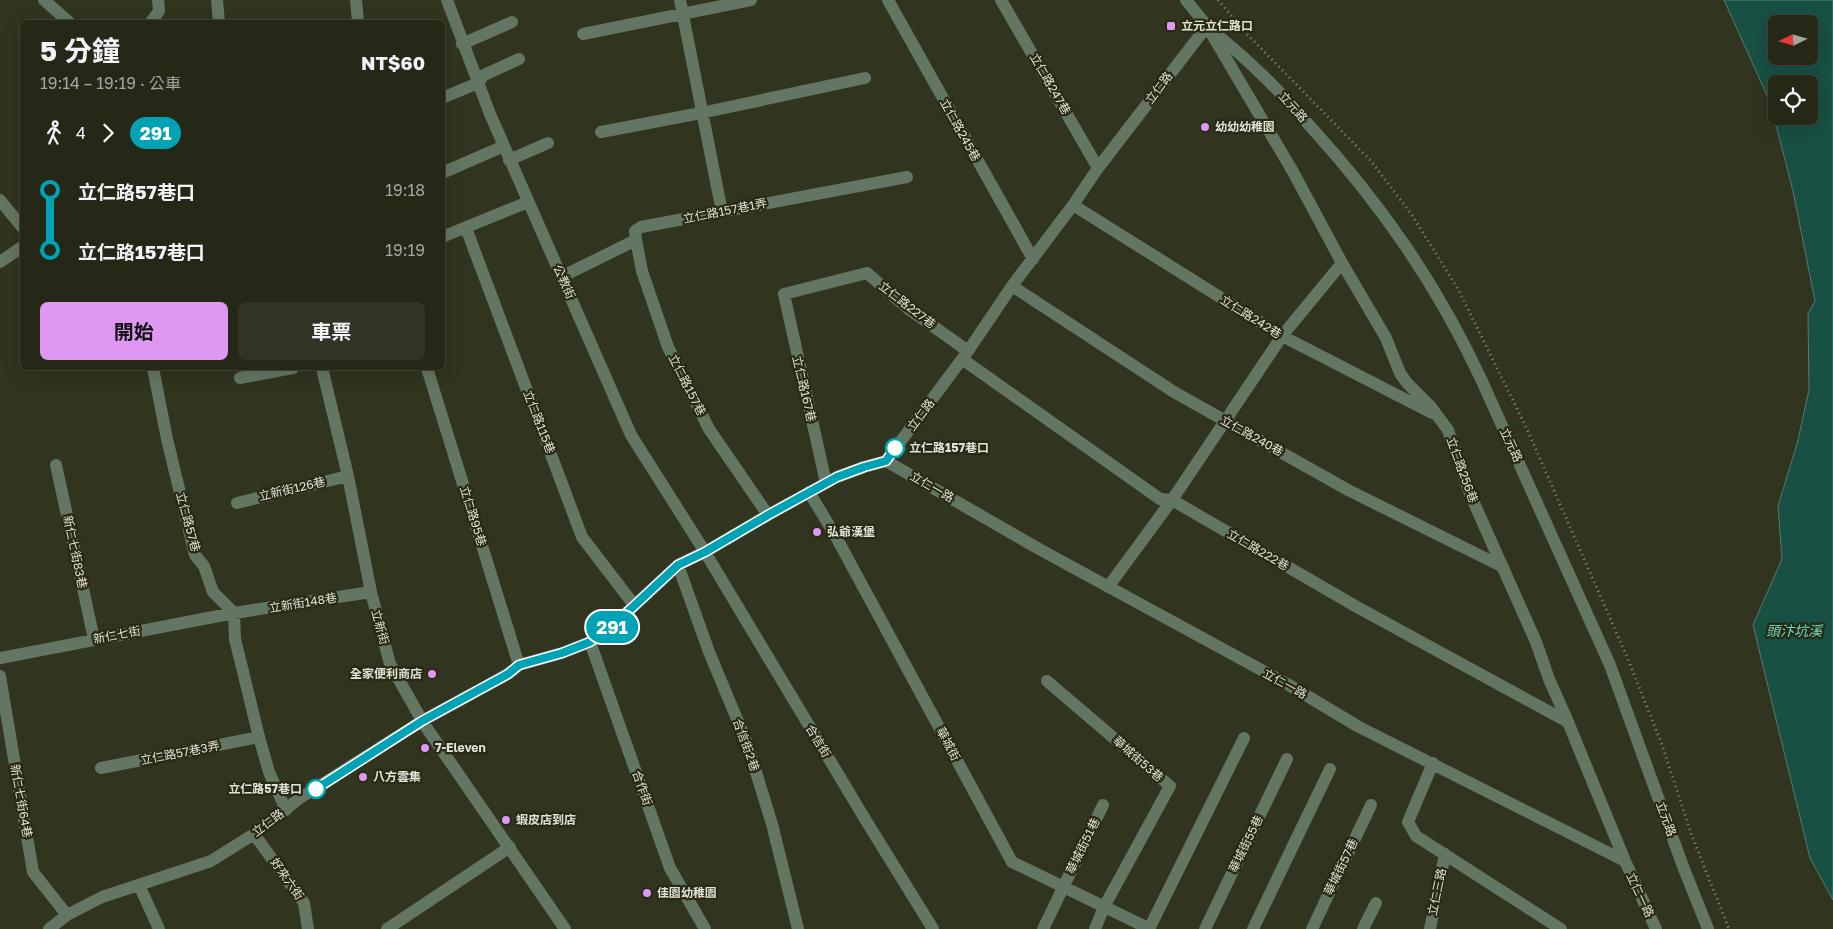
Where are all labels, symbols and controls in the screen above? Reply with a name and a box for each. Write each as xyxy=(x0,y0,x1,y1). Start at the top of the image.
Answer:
north arrow xyxy=(1768,15,1818,65)
map controls xyxy=(1768,15,1818,125)
place label: 立元立仁路口 xyxy=(1181,18,1253,33)
marker: 立元立仁路口 xyxy=(1165,20,1177,32)
text: 5 分鐘 xyxy=(40,34,120,67)
street label: 立仁路247巷 xyxy=(1027,50,1074,117)
text: NT$60 xyxy=(361,51,425,74)
street label: 立仁路 xyxy=(1142,69,1175,107)
text: 19:14 – 19:19 · 公車 xyxy=(40,73,181,93)
button: locate xyxy=(1768,75,1818,125)
street label: 立元路 xyxy=(1276,88,1311,125)
street label: 立仁路245巷 xyxy=(937,96,984,164)
icon: walk xyxy=(40,119,68,147)
icon: forward xyxy=(94,119,122,147)
place label: 幼幼幼稚園 xyxy=(1215,119,1275,134)
marker: 幼幼幼稚園 xyxy=(1199,121,1211,133)
text: 291 xyxy=(140,122,171,144)
text: 4 xyxy=(76,123,86,143)
text: 立仁路57巷口 xyxy=(78,180,195,203)
text: 19:18 xyxy=(385,180,425,200)
street label: 立仁路157巷1弄 xyxy=(682,195,768,226)
text: 立仁路157巷口 xyxy=(78,240,205,263)
text: 19:19 xyxy=(385,240,425,260)
street label: 公教街 xyxy=(550,262,579,301)
street label: 立仁路227巷 xyxy=(876,278,939,332)
street label: 立仁路242巷 xyxy=(1218,292,1285,341)
button: 開始 xyxy=(40,302,228,360)
button: 車票 xyxy=(238,302,425,360)
street label: 立仁路157巷 xyxy=(666,351,709,418)
street label: 立仁路167巷 xyxy=(790,354,819,423)
street label: 立仁路115巷 xyxy=(521,388,558,456)
street label: 立仁路 xyxy=(904,396,937,434)
street label: 立仁路240巷 xyxy=(1218,412,1286,459)
street label: 立元路 xyxy=(1497,425,1526,464)
street label: 立仁路256巷 xyxy=(1444,435,1481,505)
marker: 立仁路157巷口 xyxy=(885,438,905,458)
place label: 立仁路157巷口 xyxy=(909,440,989,455)
street label: 立仁一路 xyxy=(908,468,957,505)
street label: 立新街126巷 xyxy=(257,474,327,503)
street label: 立仁路95巷 xyxy=(457,484,490,548)
street label: 立仁路57巷 xyxy=(173,490,204,553)
street label: 新仁七街83巷 xyxy=(60,514,91,590)
place label: 弘爺漢堡 xyxy=(827,524,875,539)
marker: 弘爺漢堡 xyxy=(811,526,823,538)
street label: 立仁路222巷 xyxy=(1225,526,1292,573)
street label: 立新街148巷 xyxy=(268,590,338,615)
street label: 立新街 xyxy=(369,608,392,646)
line badge: 291 xyxy=(583,611,641,643)
text: 291 xyxy=(596,616,628,638)
water label: 頭汴坑溪 xyxy=(1766,622,1824,639)
street label: 新仁七街 xyxy=(92,623,142,646)
street label: 立仁一路 xyxy=(1261,665,1310,702)
place label: 全家便利商店 xyxy=(350,666,422,681)
marker: 全家便利商店 xyxy=(426,668,438,680)
street label: 合信街2巷 xyxy=(730,716,763,773)
street label: 合信街 xyxy=(803,721,834,760)
street label: 華城街 xyxy=(933,724,964,763)
street label: 華城街53巷 xyxy=(1110,733,1167,785)
street label: 立仁路57巷3弄 xyxy=(139,737,221,768)
place label: 7-Eleven xyxy=(435,740,486,755)
marker: 7-Eleven xyxy=(419,742,431,754)
street label: 新仁七街64巷 xyxy=(8,763,35,839)
street label: 合作街 xyxy=(630,768,655,807)
place label: 八方雲集 xyxy=(373,769,421,784)
marker: 八方雲集 xyxy=(357,771,369,783)
marker: 立仁路57巷口 xyxy=(306,779,326,799)
place label: 立仁路57巷口 xyxy=(228,781,302,796)
street label: 立元路 xyxy=(1653,799,1680,838)
street label: 立仁路 xyxy=(249,806,287,839)
place label: 蝦皮店到店 xyxy=(516,812,576,827)
street label: 華城街55巷 xyxy=(1225,813,1266,875)
marker: 蝦皮店到店 xyxy=(500,814,512,826)
street label: 華城街51巷 xyxy=(1062,815,1103,876)
street label: 華城街57巷 xyxy=(1320,836,1361,898)
street label: 好來六街 xyxy=(267,855,307,903)
street label: 立仁三路 xyxy=(1424,867,1449,917)
street label: 立仁一路 xyxy=(1624,870,1657,920)
place label: 佳園幼稚園 xyxy=(657,885,717,900)
marker: 佳園幼稚園 xyxy=(641,887,653,899)

